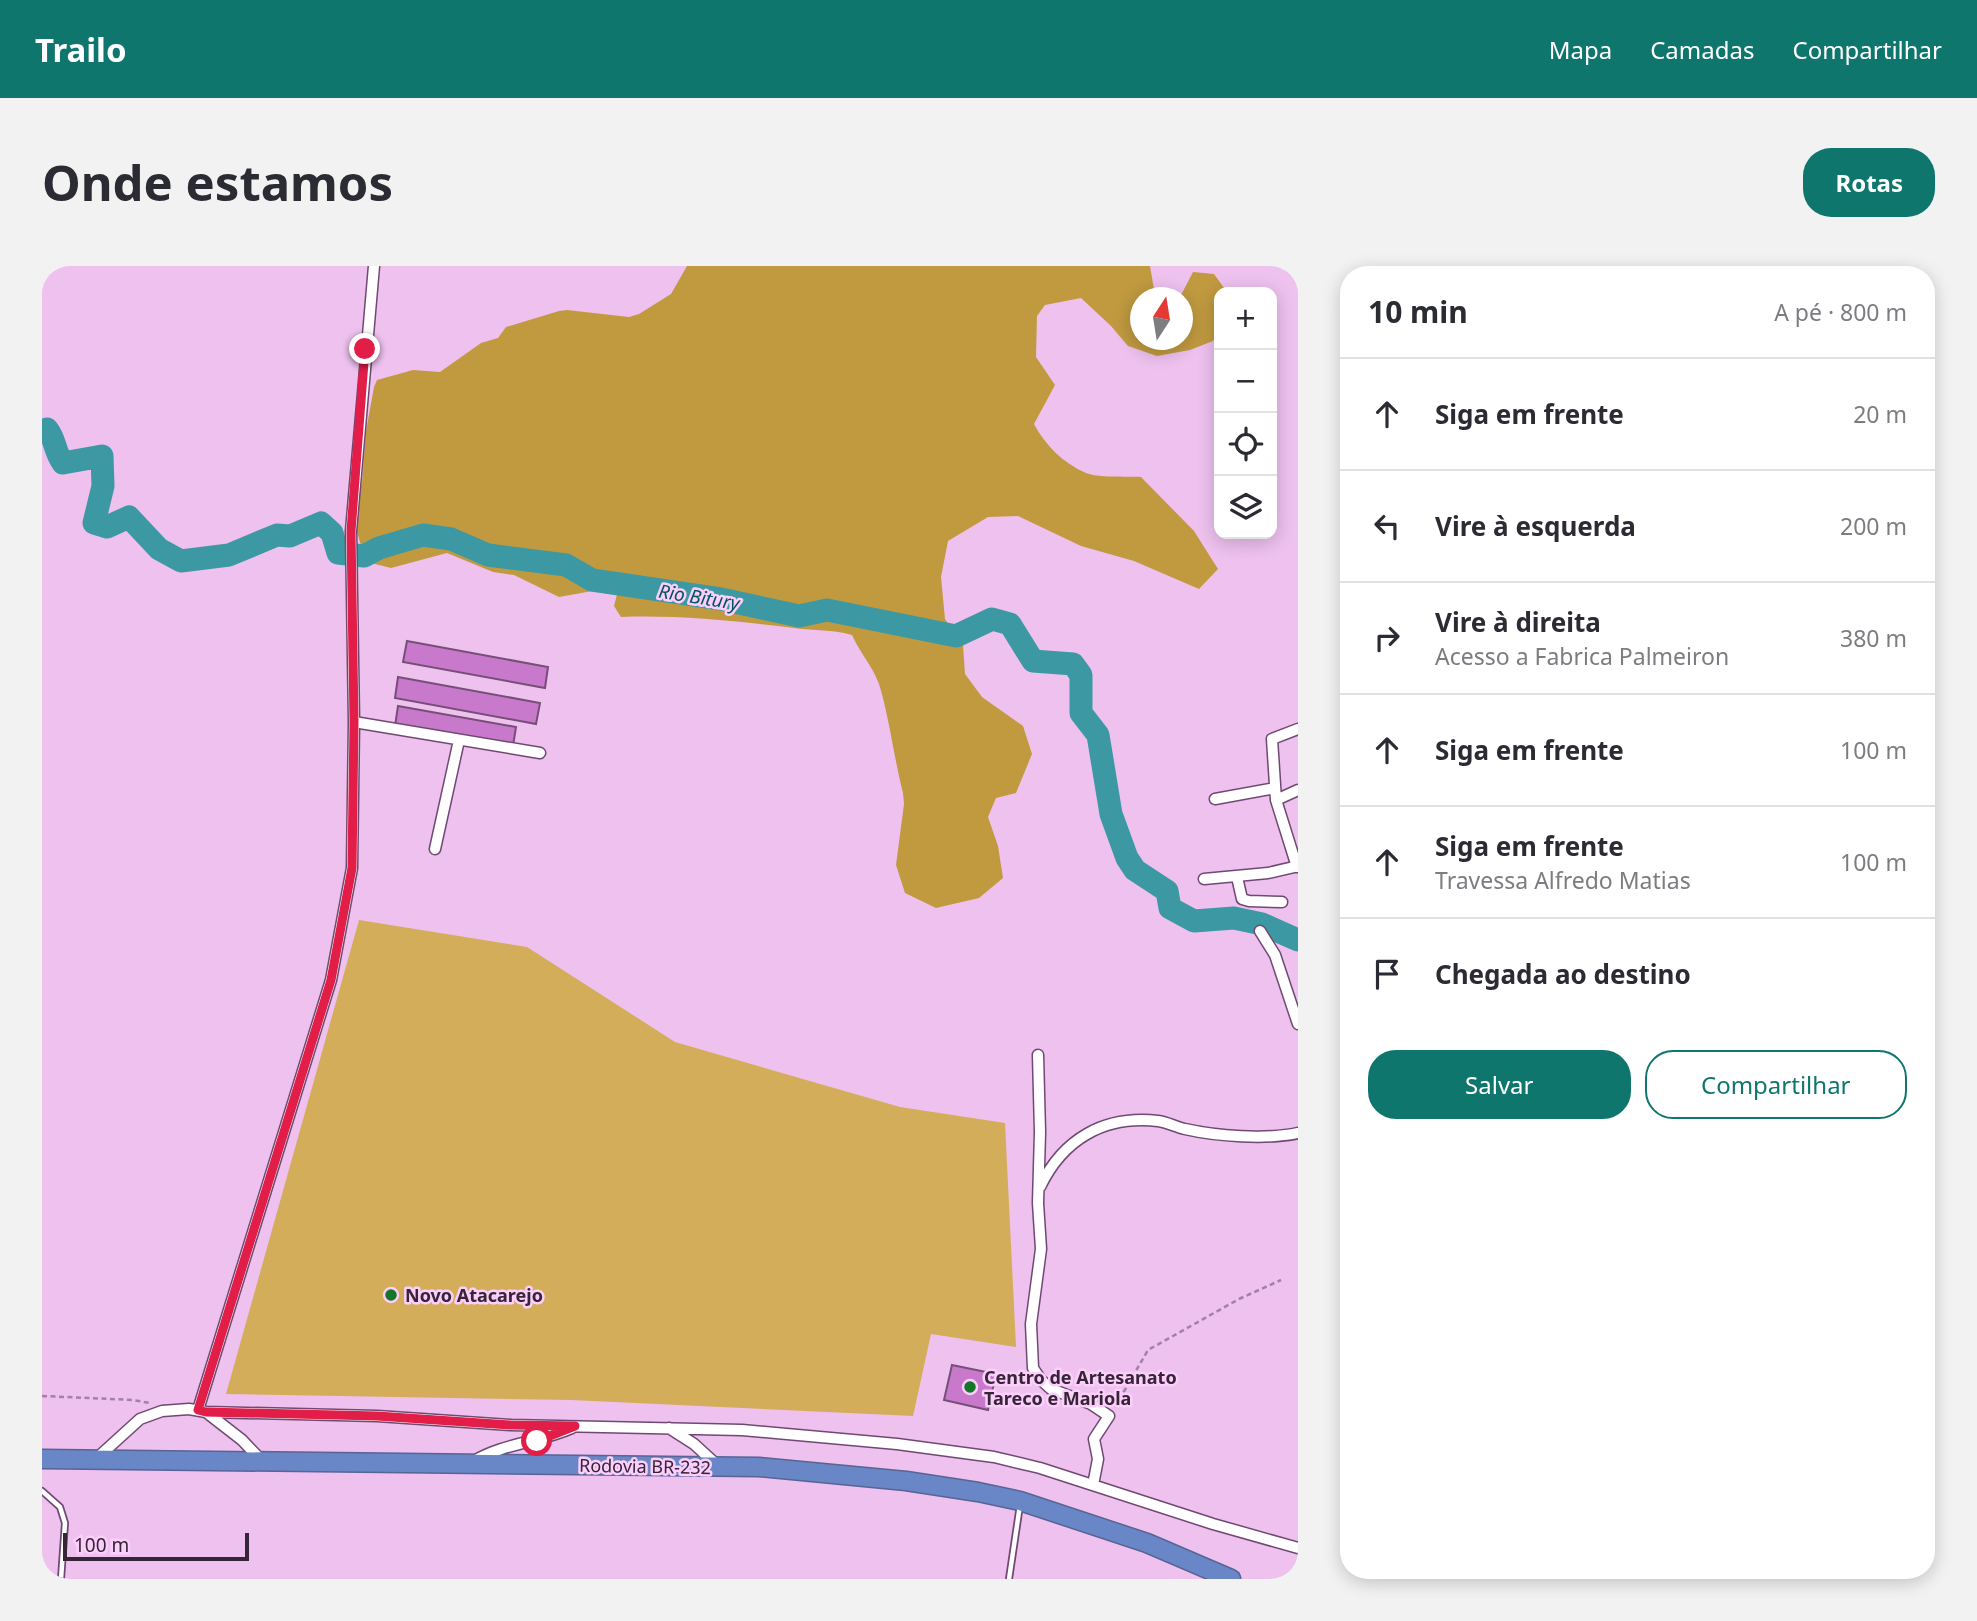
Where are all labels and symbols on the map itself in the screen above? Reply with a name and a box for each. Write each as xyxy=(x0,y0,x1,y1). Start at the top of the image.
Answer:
north arrow xyxy=(1130,287,1193,350)
route end xyxy=(349,333,380,364)
water label: Rio Bitury xyxy=(657,578,742,616)
place label: Novo Atacarejo xyxy=(405,1283,543,1307)
marker: Novo Atacarejo xyxy=(383,1287,399,1303)
place label: Centro de Artesanato Tareco e Mariola xyxy=(984,1365,1177,1410)
marker: Centro de Artesanato Tareco e Mariola xyxy=(962,1379,978,1395)
route start xyxy=(521,1425,552,1456)
street label: Rodovia BR-232 xyxy=(579,1453,711,1479)
scale bar xyxy=(63,1530,248,1562)

